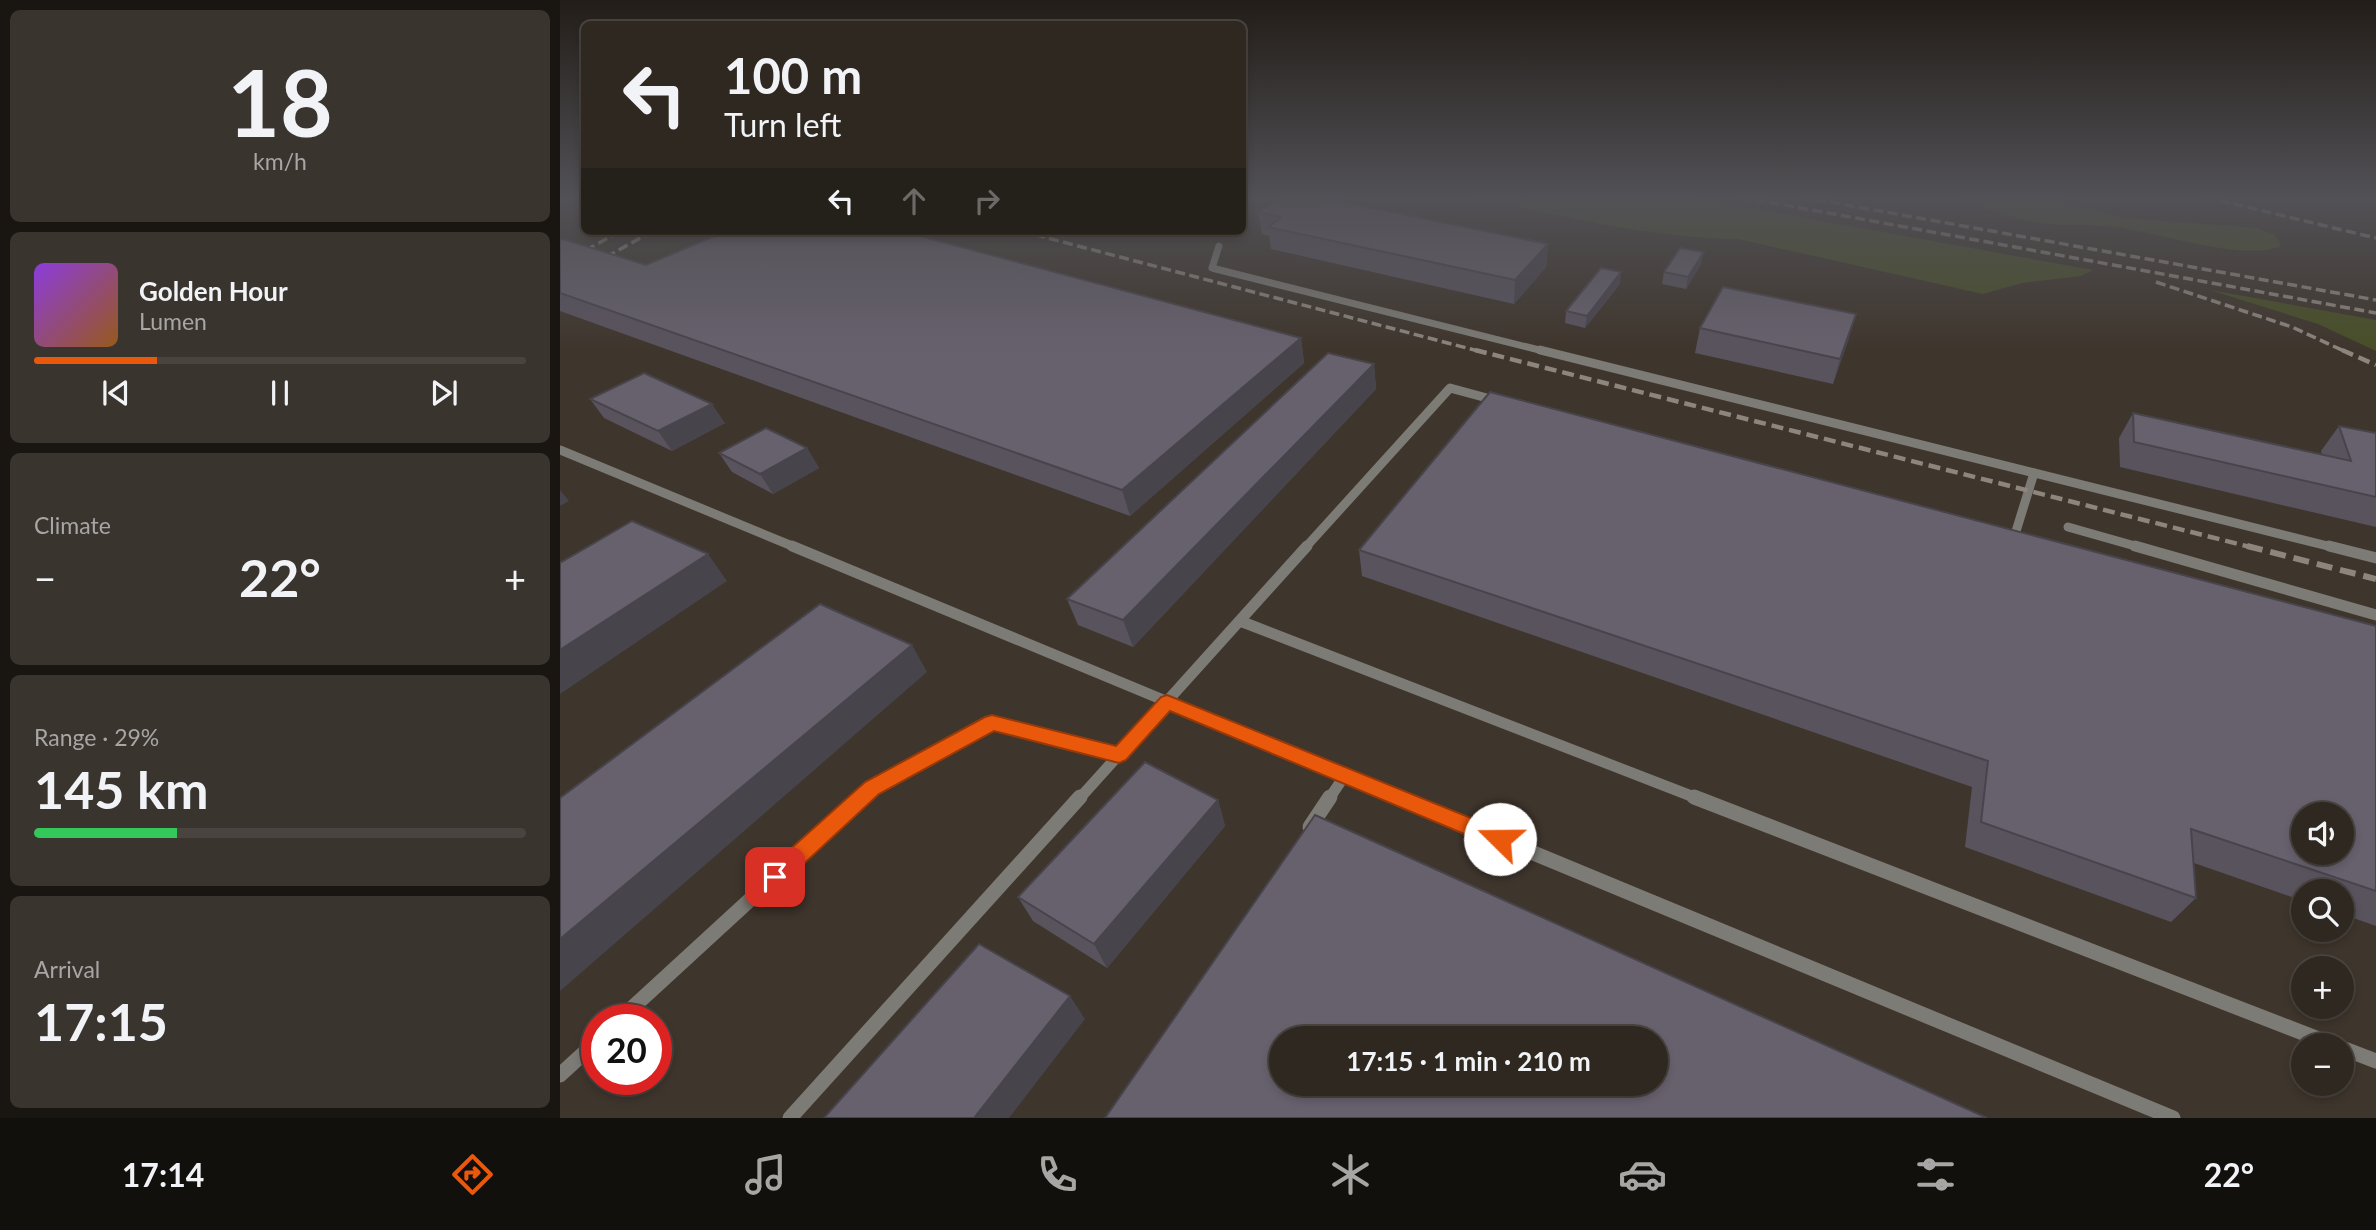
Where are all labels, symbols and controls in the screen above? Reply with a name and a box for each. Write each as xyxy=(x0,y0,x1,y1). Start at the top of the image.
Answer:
text: 100 m xyxy=(724,46,862,104)
text: 18 xyxy=(227,47,333,156)
icon: left xyxy=(609,49,700,140)
text: Turn left xyxy=(724,105,841,144)
text: km/h xyxy=(253,147,307,175)
icon: left xyxy=(822,182,860,220)
icon: ahead xyxy=(895,182,933,220)
icon: right xyxy=(968,182,1006,220)
text: Golden Hour xyxy=(139,275,288,307)
text: Lumen xyxy=(139,307,207,335)
icon: previous xyxy=(97,374,135,412)
icon: pause xyxy=(261,374,299,412)
icon: next xyxy=(425,374,463,412)
text: Climate xyxy=(34,511,111,539)
text: 22° xyxy=(239,546,321,608)
text: − xyxy=(34,555,56,601)
text: + xyxy=(504,555,526,601)
text: Range · 29% xyxy=(34,723,159,751)
text: 145 km xyxy=(34,758,208,820)
position arrow xyxy=(1463,802,1537,876)
map controls xyxy=(2291,802,2354,1096)
button: sound xyxy=(2291,802,2354,865)
pin xyxy=(745,847,805,907)
icon: arrive xyxy=(756,858,794,896)
button: search xyxy=(2291,879,2354,942)
text: Arrival xyxy=(34,955,100,983)
button: + xyxy=(2291,956,2354,1019)
text: 17:15 xyxy=(34,990,168,1052)
speed limit sign: 20 xyxy=(581,1004,672,1095)
button: − xyxy=(2291,1033,2354,1096)
text: 17:15 · 1 min · 210 m xyxy=(1346,1045,1591,1077)
icon: directions xyxy=(448,1150,497,1199)
icon: music xyxy=(741,1150,790,1199)
icon: phone xyxy=(1033,1150,1082,1199)
icon: climate xyxy=(1326,1150,1375,1199)
icon: car xyxy=(1618,1150,1667,1199)
icon: filters xyxy=(1911,1150,1960,1199)
text: 17:14 xyxy=(122,1155,204,1194)
text: 22° xyxy=(2204,1155,2254,1194)

